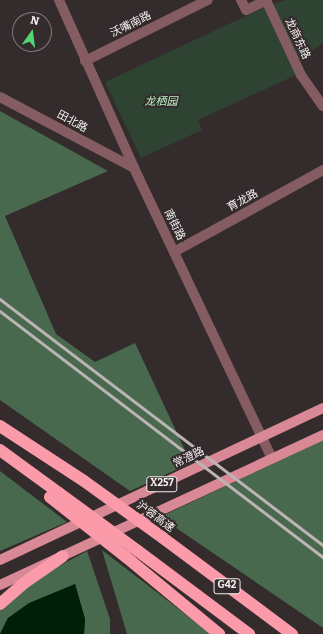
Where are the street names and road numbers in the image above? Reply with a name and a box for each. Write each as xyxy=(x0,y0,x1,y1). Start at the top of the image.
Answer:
street label: 沃嘴南路 xyxy=(108,9,154,41)
street label: 龙商东路 xyxy=(282,16,312,62)
street label: 田北路 xyxy=(54,108,90,136)
street label: 育龙路 xyxy=(225,187,261,215)
street label: 南街路 xyxy=(161,207,187,243)
street label: 常澄路 xyxy=(171,445,207,471)
road number: X257 xyxy=(146,476,178,492)
street label: 沪蓉高速 xyxy=(133,499,177,535)
road number: G42 xyxy=(213,578,241,594)

